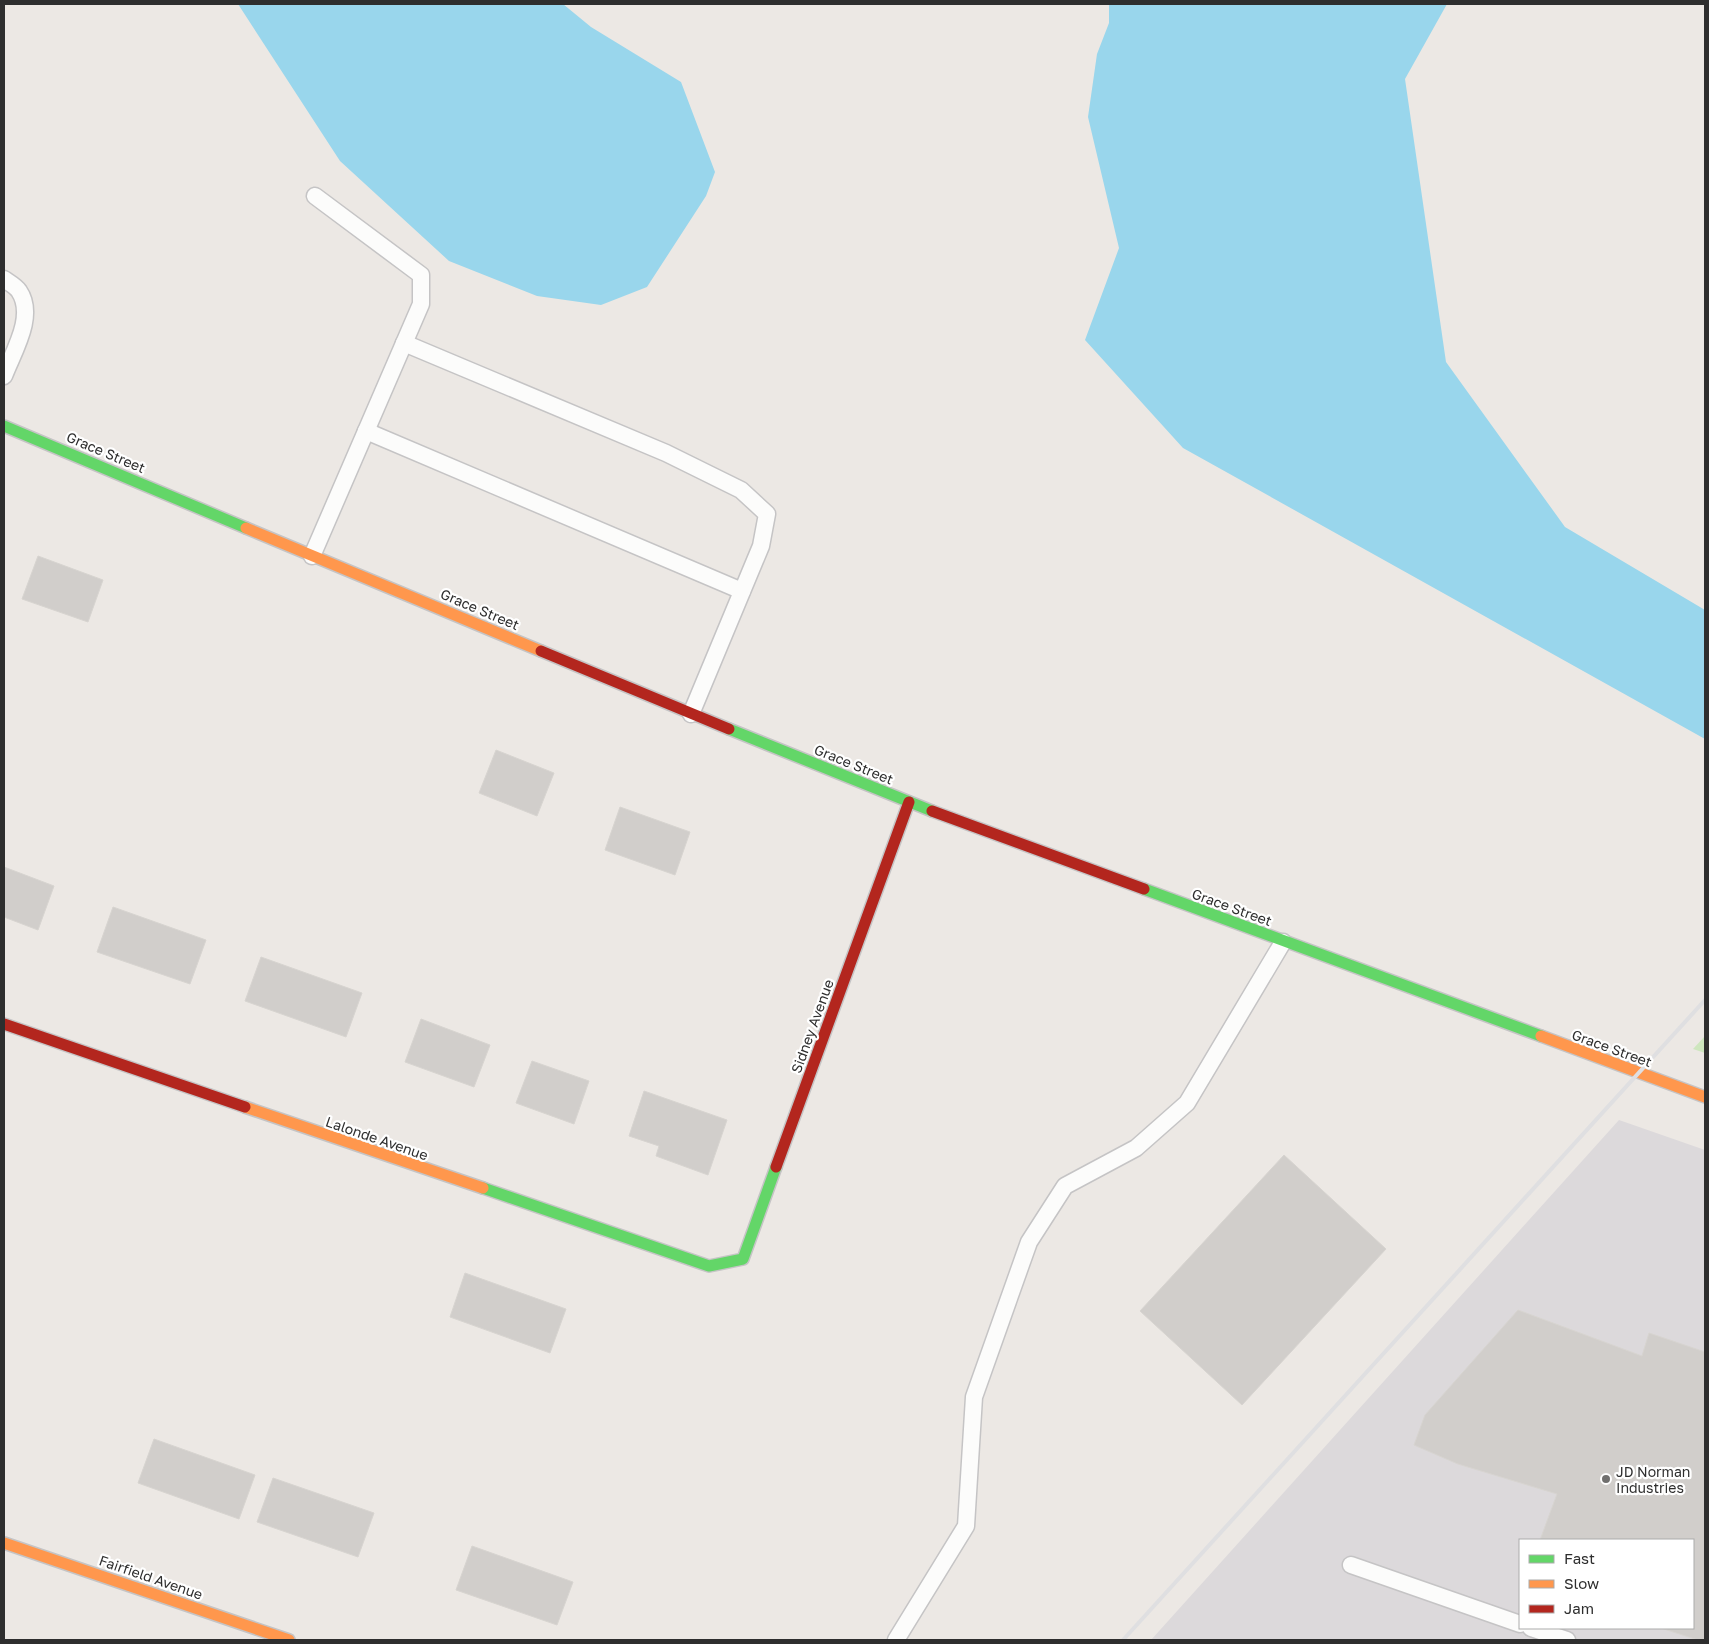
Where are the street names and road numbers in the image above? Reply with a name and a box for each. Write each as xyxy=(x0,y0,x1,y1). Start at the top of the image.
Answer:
street label: Grace Street xyxy=(64,428,148,476)
street label: Grace Street xyxy=(438,585,522,633)
street label: Grace Street xyxy=(812,740,896,788)
street label: Grace Street xyxy=(1190,885,1274,929)
street label: Sidney Avenue xyxy=(787,977,837,1075)
street label: Grace Street xyxy=(1570,1026,1654,1070)
street label: Lalonde Avenue xyxy=(324,1113,430,1163)
street label: Fairfield Avenue xyxy=(97,1551,205,1603)

